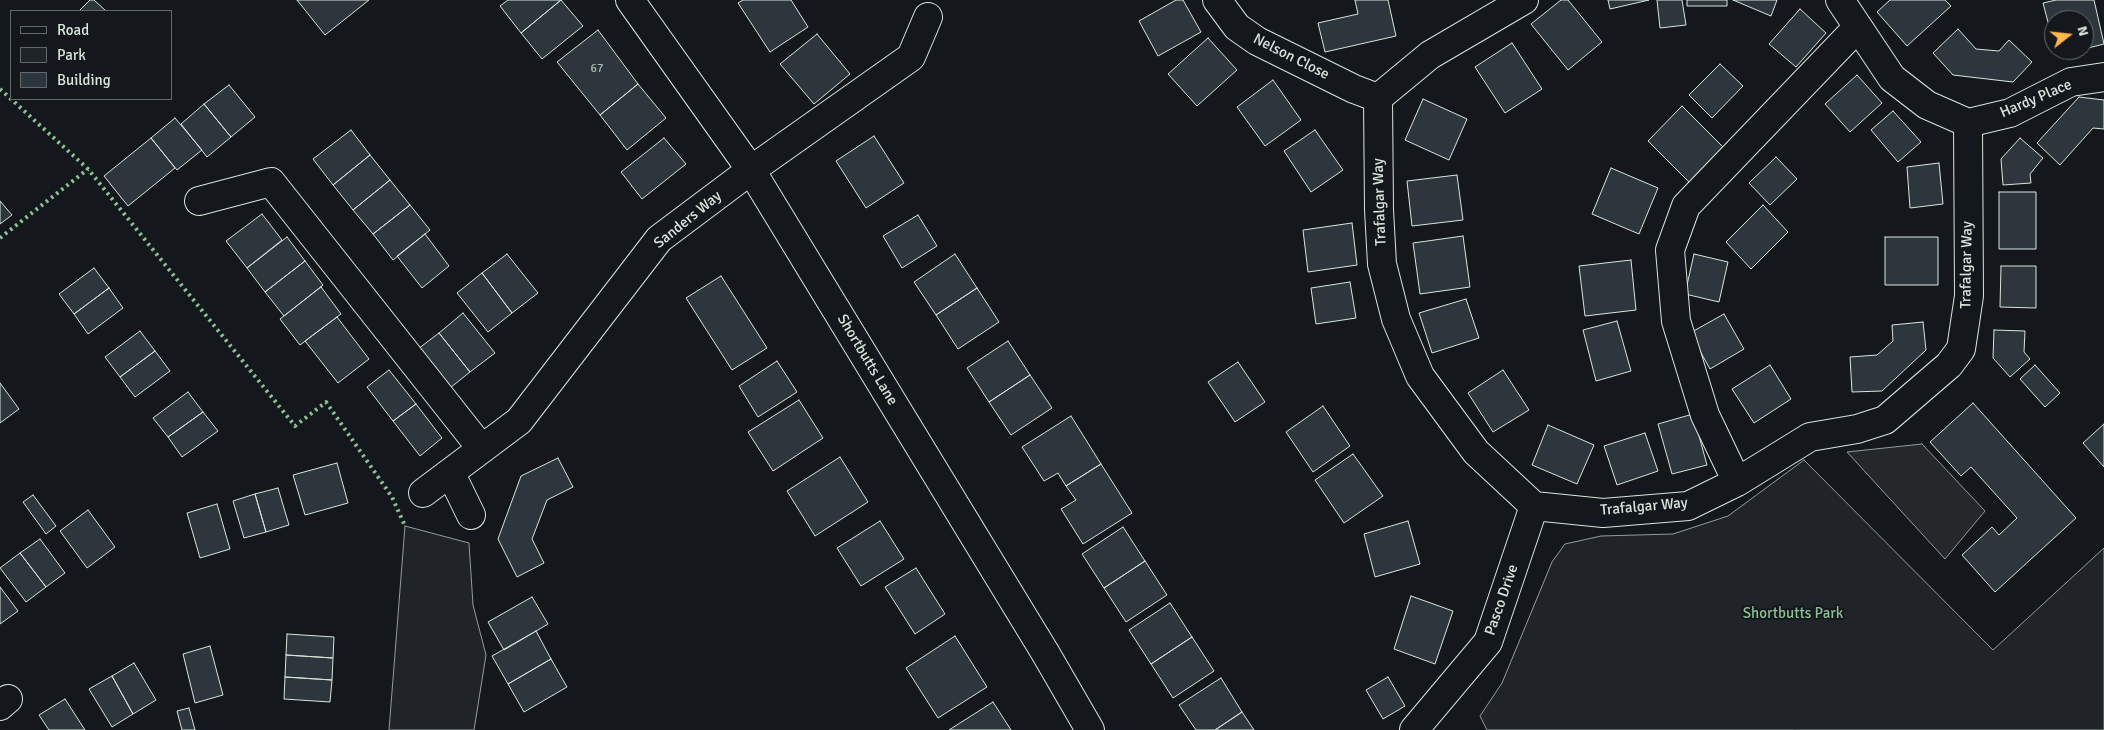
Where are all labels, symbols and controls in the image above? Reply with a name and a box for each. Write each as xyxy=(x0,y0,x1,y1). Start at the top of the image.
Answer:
legend xyxy=(10,10,172,100)
north arrow xyxy=(2044,10,2094,60)
text: Road xyxy=(57,21,89,39)
text: N xyxy=(2073,24,2092,38)
street label: Nelson Close xyxy=(1250,30,1332,84)
text: Park xyxy=(57,46,86,64)
house number: 67 xyxy=(591,62,603,76)
text: Building xyxy=(57,71,111,89)
street label: Hardy Place xyxy=(1997,76,2075,122)
street label: Trafalgar Way xyxy=(1369,158,1391,246)
street label: Sanders Way xyxy=(651,187,725,253)
street label: Trafalgar Way xyxy=(1957,221,1977,309)
street label: Shortbutts Lane xyxy=(833,311,901,409)
street label: Trafalgar Way xyxy=(1600,494,1688,520)
street label: Pasco Drive xyxy=(1481,562,1523,638)
park label: Shortbutts Park xyxy=(1743,605,1843,623)

